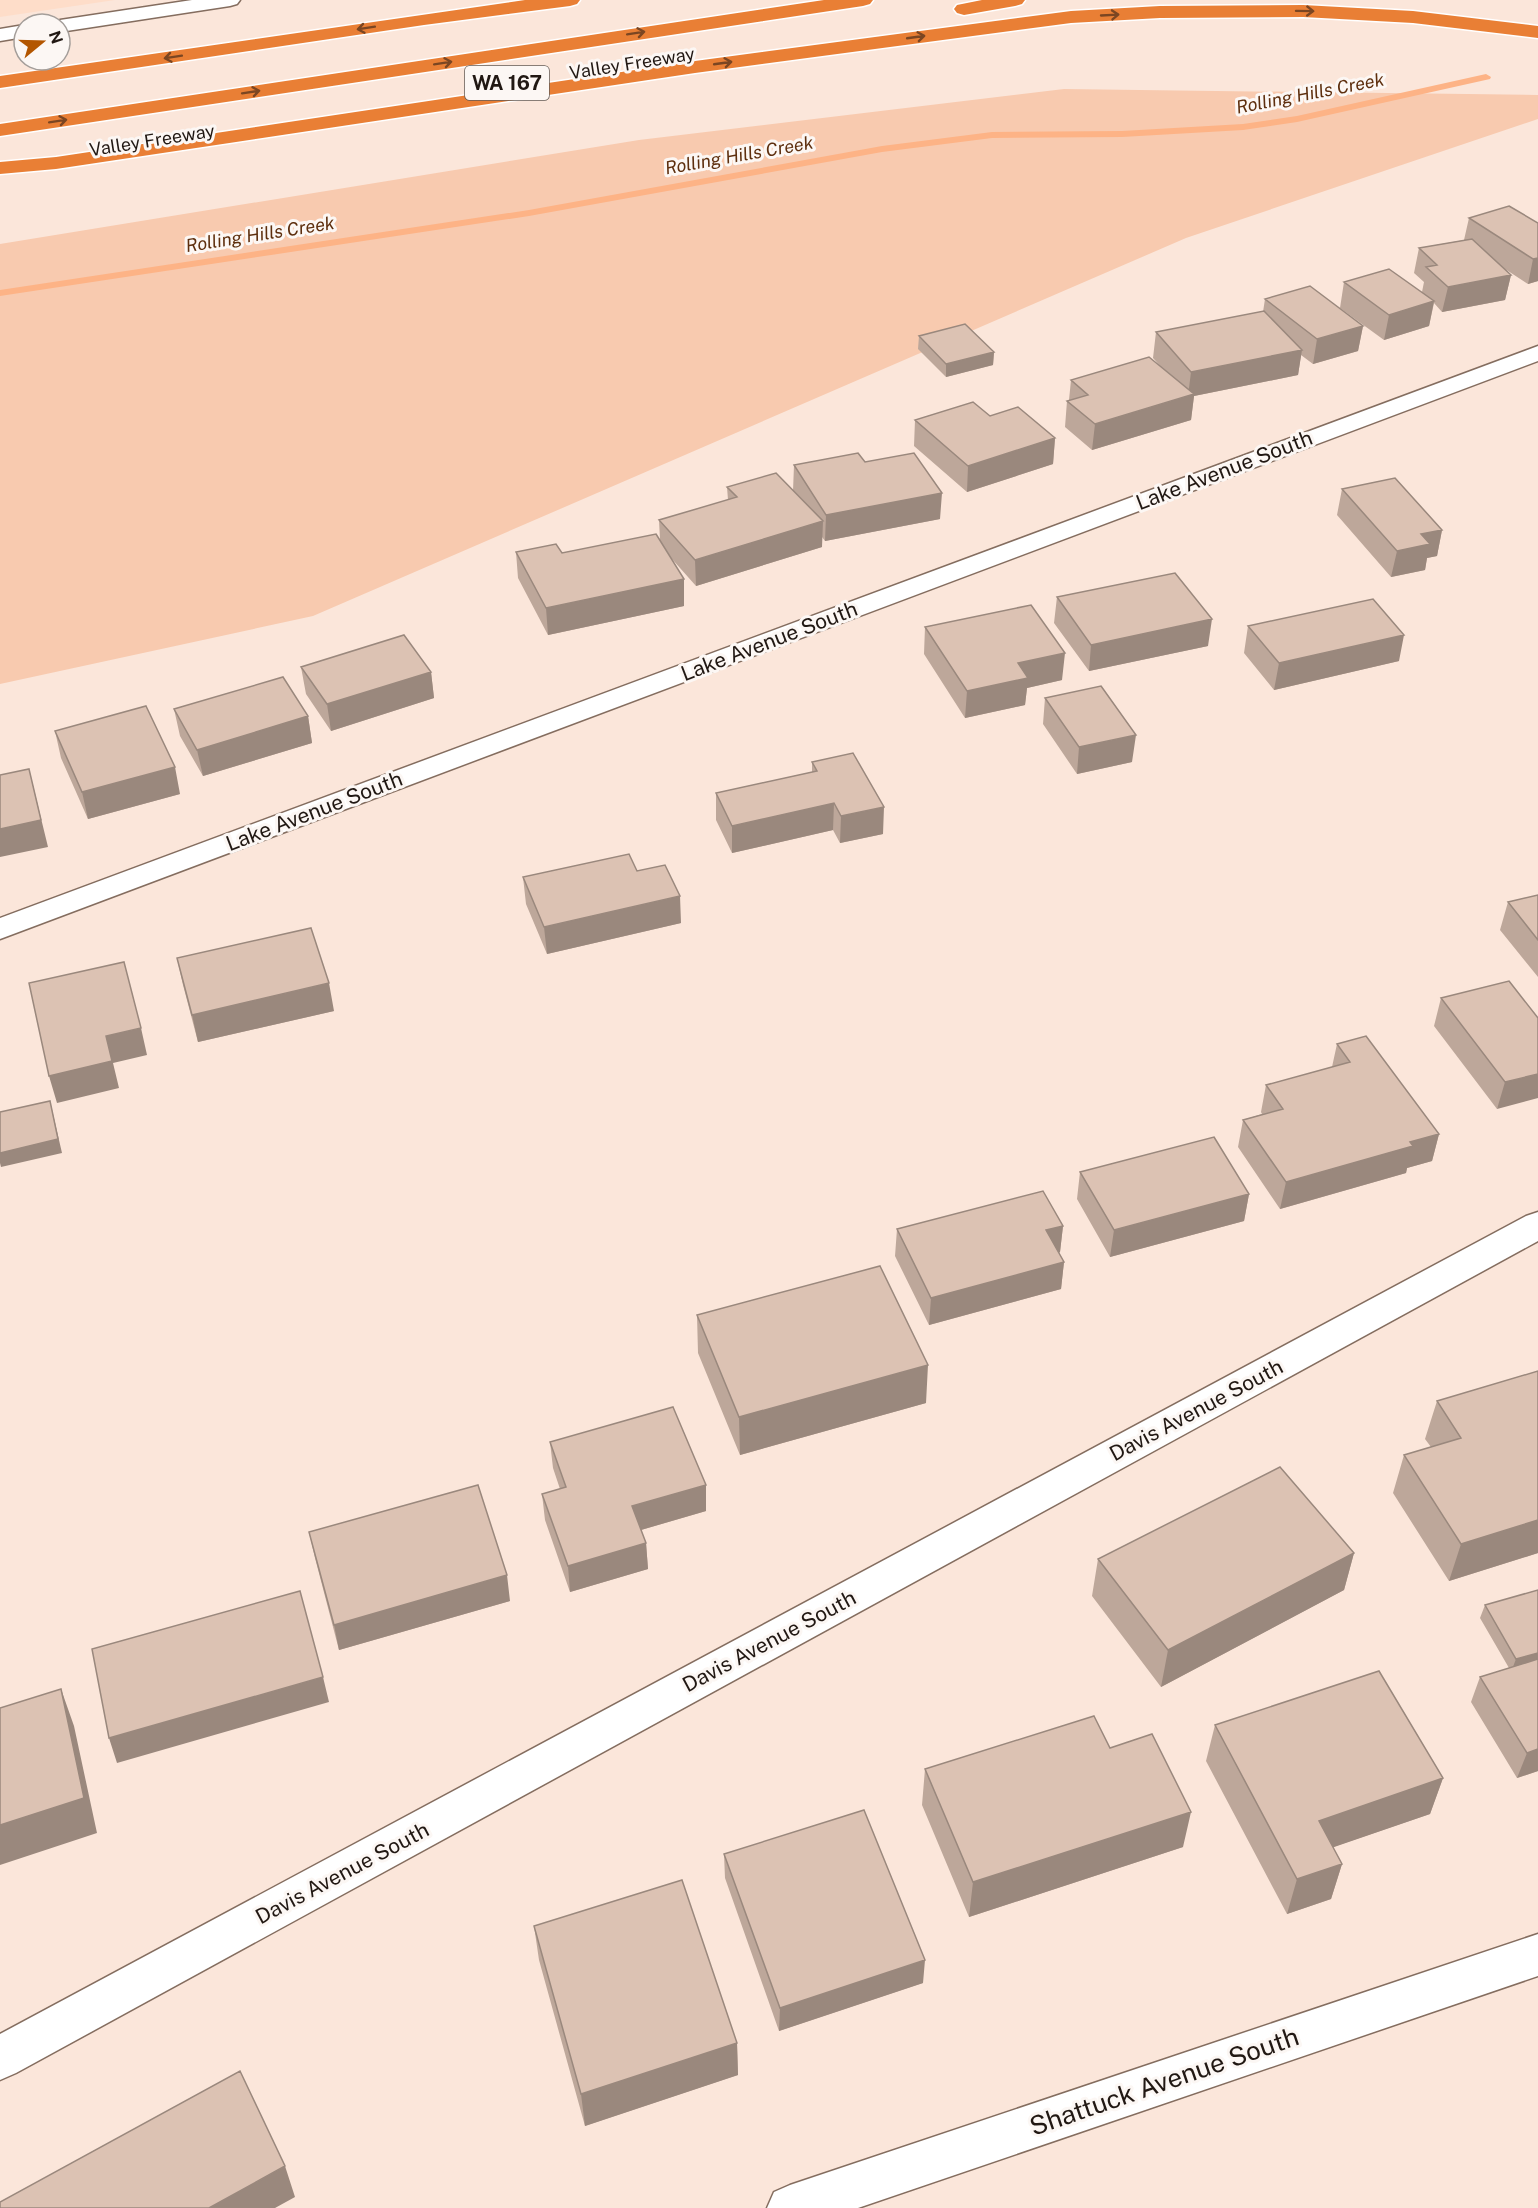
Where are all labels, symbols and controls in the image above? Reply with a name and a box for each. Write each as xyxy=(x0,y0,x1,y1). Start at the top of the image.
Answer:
one-way arrow xyxy=(1294,5,1314,17)
one-way arrow xyxy=(1099,9,1119,20)
north arrow xyxy=(12,12,72,72)
one-way arrow xyxy=(356,22,376,33)
text: N xyxy=(45,28,67,46)
one-way arrow xyxy=(626,28,646,39)
one-way arrow xyxy=(906,31,925,42)
street label: Valley Freeway xyxy=(568,43,696,83)
one-way arrow xyxy=(164,51,183,62)
one-way arrow xyxy=(433,57,453,68)
one-way arrow xyxy=(712,58,732,69)
road number: WA 167 xyxy=(465,66,549,100)
water label: Rolling Hills Creek xyxy=(1234,68,1386,118)
one-way arrow xyxy=(240,86,260,97)
one-way arrow xyxy=(47,116,67,127)
street label: Valley Freeway xyxy=(88,120,216,160)
water label: Rolling Hills Creek xyxy=(663,132,815,178)
water label: Rolling Hills Creek xyxy=(184,212,336,256)
street label: Lake Avenue South xyxy=(1132,425,1316,515)
street label: Lake Avenue South xyxy=(677,596,861,686)
street label: Lake Avenue South xyxy=(222,766,406,856)
street label: Davis Avenue South xyxy=(1105,1354,1287,1466)
street label: Davis Avenue South xyxy=(678,1585,860,1697)
street label: Davis Avenue South xyxy=(251,1817,433,1929)
street label: Shattuck Avenue South xyxy=(1025,2020,1303,2142)

